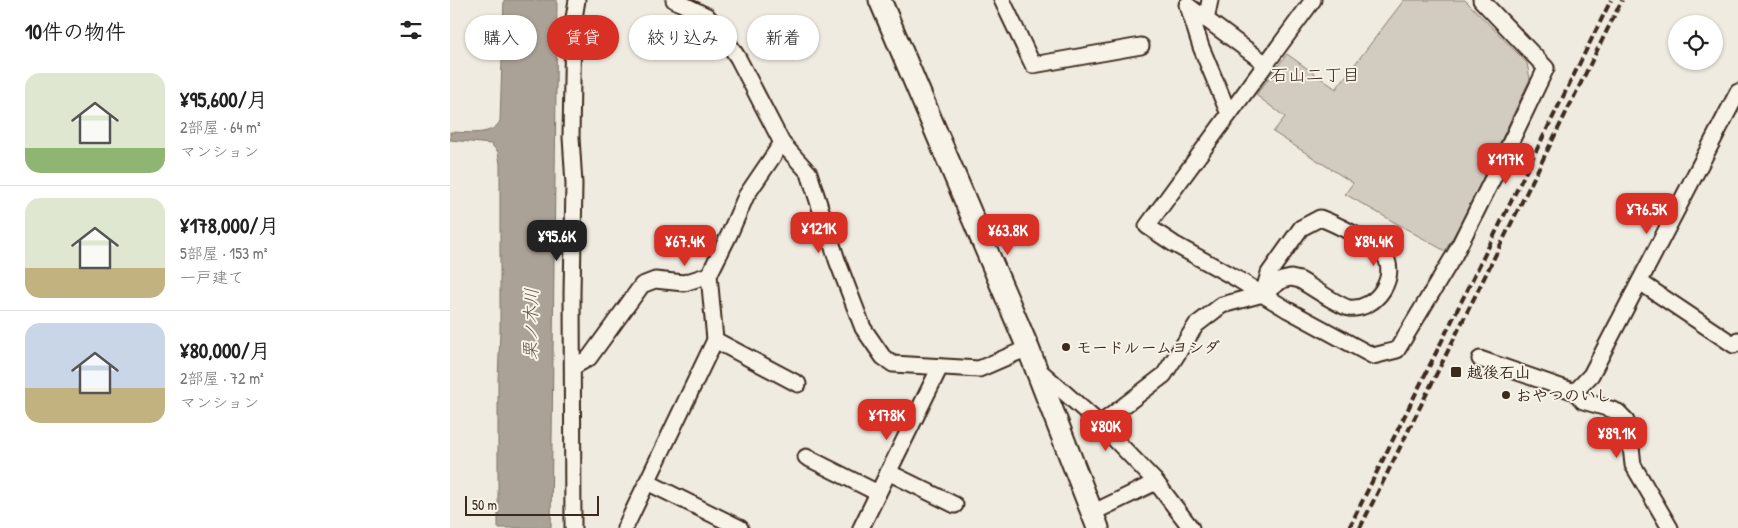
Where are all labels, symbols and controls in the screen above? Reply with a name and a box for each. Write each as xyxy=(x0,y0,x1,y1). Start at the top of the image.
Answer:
chip: 購入 xyxy=(465,15,537,60)
chip: 賃貸 xyxy=(547,15,619,60)
chip: 絞り込み xyxy=(629,15,737,60)
chip: 新着 xyxy=(747,15,819,60)
map controls xyxy=(1668,15,1723,70)
button: locate xyxy=(1668,15,1723,70)
icon: filters xyxy=(397,16,425,44)
text: 10件の物件 xyxy=(25,17,126,46)
district label: 石山二丁目 xyxy=(1270,62,1360,87)
text: ¥95,600/月 xyxy=(180,85,268,114)
icon: home xyxy=(65,93,125,153)
text: 2部屋 · 64 m² xyxy=(180,116,261,138)
text: マンション xyxy=(180,140,259,162)
pin: ¥117K xyxy=(1471,142,1541,185)
text: ¥117K xyxy=(1488,148,1524,170)
pin: ¥76.5K xyxy=(1606,192,1688,235)
text: ¥76.5K xyxy=(1627,198,1667,220)
text: ¥178,000/月 xyxy=(180,211,279,240)
pin: ¥121K xyxy=(784,212,854,254)
pin: ¥63.8K xyxy=(967,214,1049,256)
text: ¥121K xyxy=(802,217,836,239)
icon: home xyxy=(65,218,125,278)
text: ¥63.8K xyxy=(988,219,1028,241)
pin: ¥95.6K xyxy=(516,220,598,262)
pin: ¥67.4K xyxy=(644,224,726,267)
pin: ¥84.4K xyxy=(1333,224,1415,267)
text: ¥95.6K xyxy=(538,225,576,247)
text: ¥67.4K xyxy=(665,230,705,252)
text: ¥84.4K xyxy=(1355,230,1393,252)
text: 5部屋 · 153 m² xyxy=(180,242,267,264)
text: 一戸建て xyxy=(180,266,244,288)
water label: 栗ノ木川 xyxy=(517,288,544,360)
text: ¥80,000/月 xyxy=(180,336,271,365)
place label: モードルームヨシダ xyxy=(1076,336,1220,358)
marker: モードルームヨシダ xyxy=(1060,341,1072,353)
icon: home xyxy=(65,343,125,403)
place label: 越後石山 xyxy=(1467,361,1531,383)
marker: 越後石山 xyxy=(1449,365,1463,379)
text: 2部屋 · 72 m² xyxy=(180,367,264,389)
place label: おやつのいし xyxy=(1516,384,1612,406)
marker: おやつのいし xyxy=(1500,389,1512,401)
text: マンション xyxy=(180,391,259,413)
pin: ¥178K xyxy=(852,398,922,441)
text: ¥178K xyxy=(869,404,905,426)
pin: ¥80K xyxy=(1076,410,1136,452)
text: ¥80K xyxy=(1091,415,1121,437)
pin: ¥89.1K xyxy=(1576,416,1658,459)
text: ¥89.1K xyxy=(1598,422,1636,444)
scale bar xyxy=(465,493,599,516)
text: 50 m xyxy=(472,495,497,514)

